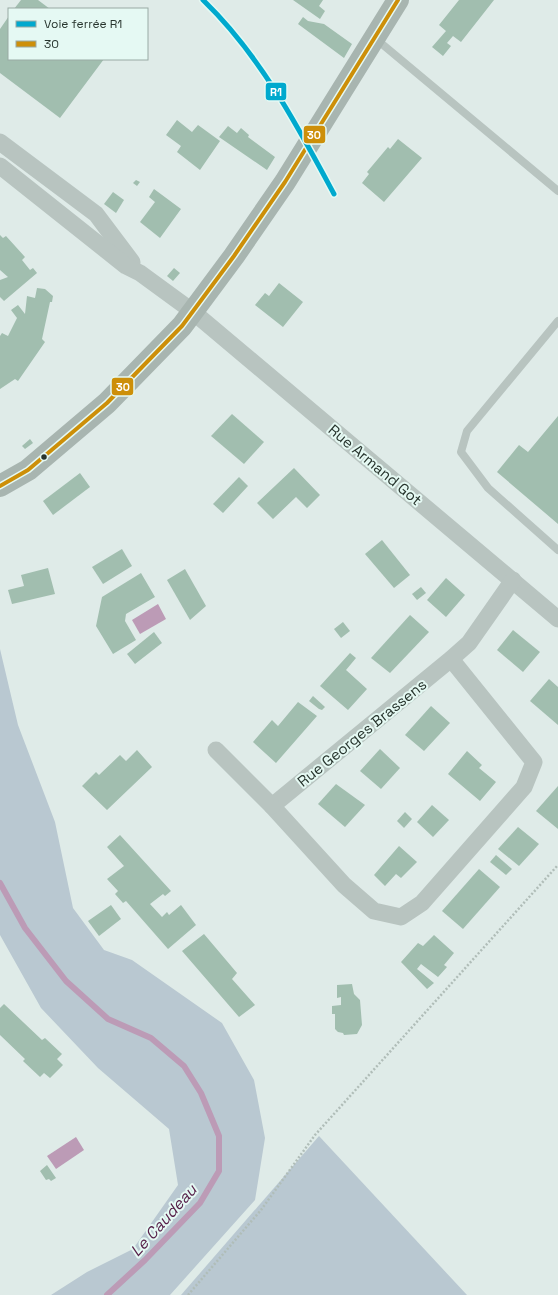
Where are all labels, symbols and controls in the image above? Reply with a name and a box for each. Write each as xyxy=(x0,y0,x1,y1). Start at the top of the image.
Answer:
legend xyxy=(8,8,148,60)
text: Voie ferrée R1 xyxy=(44,16,122,32)
text: 30 xyxy=(44,36,59,52)
line badge: R1 xyxy=(265,82,287,101)
text: R1 xyxy=(270,85,282,99)
line badge: 30 xyxy=(303,125,326,144)
text: 30 xyxy=(307,128,321,142)
line badge: 30 xyxy=(111,377,134,396)
text: 30 xyxy=(116,380,130,394)
street label: Rue Armand Got xyxy=(325,420,426,509)
unlabelled marker xyxy=(39,452,49,462)
street label: Rue Georges Brassens xyxy=(293,675,430,791)
water label: Le Caudeau xyxy=(125,1179,202,1261)

